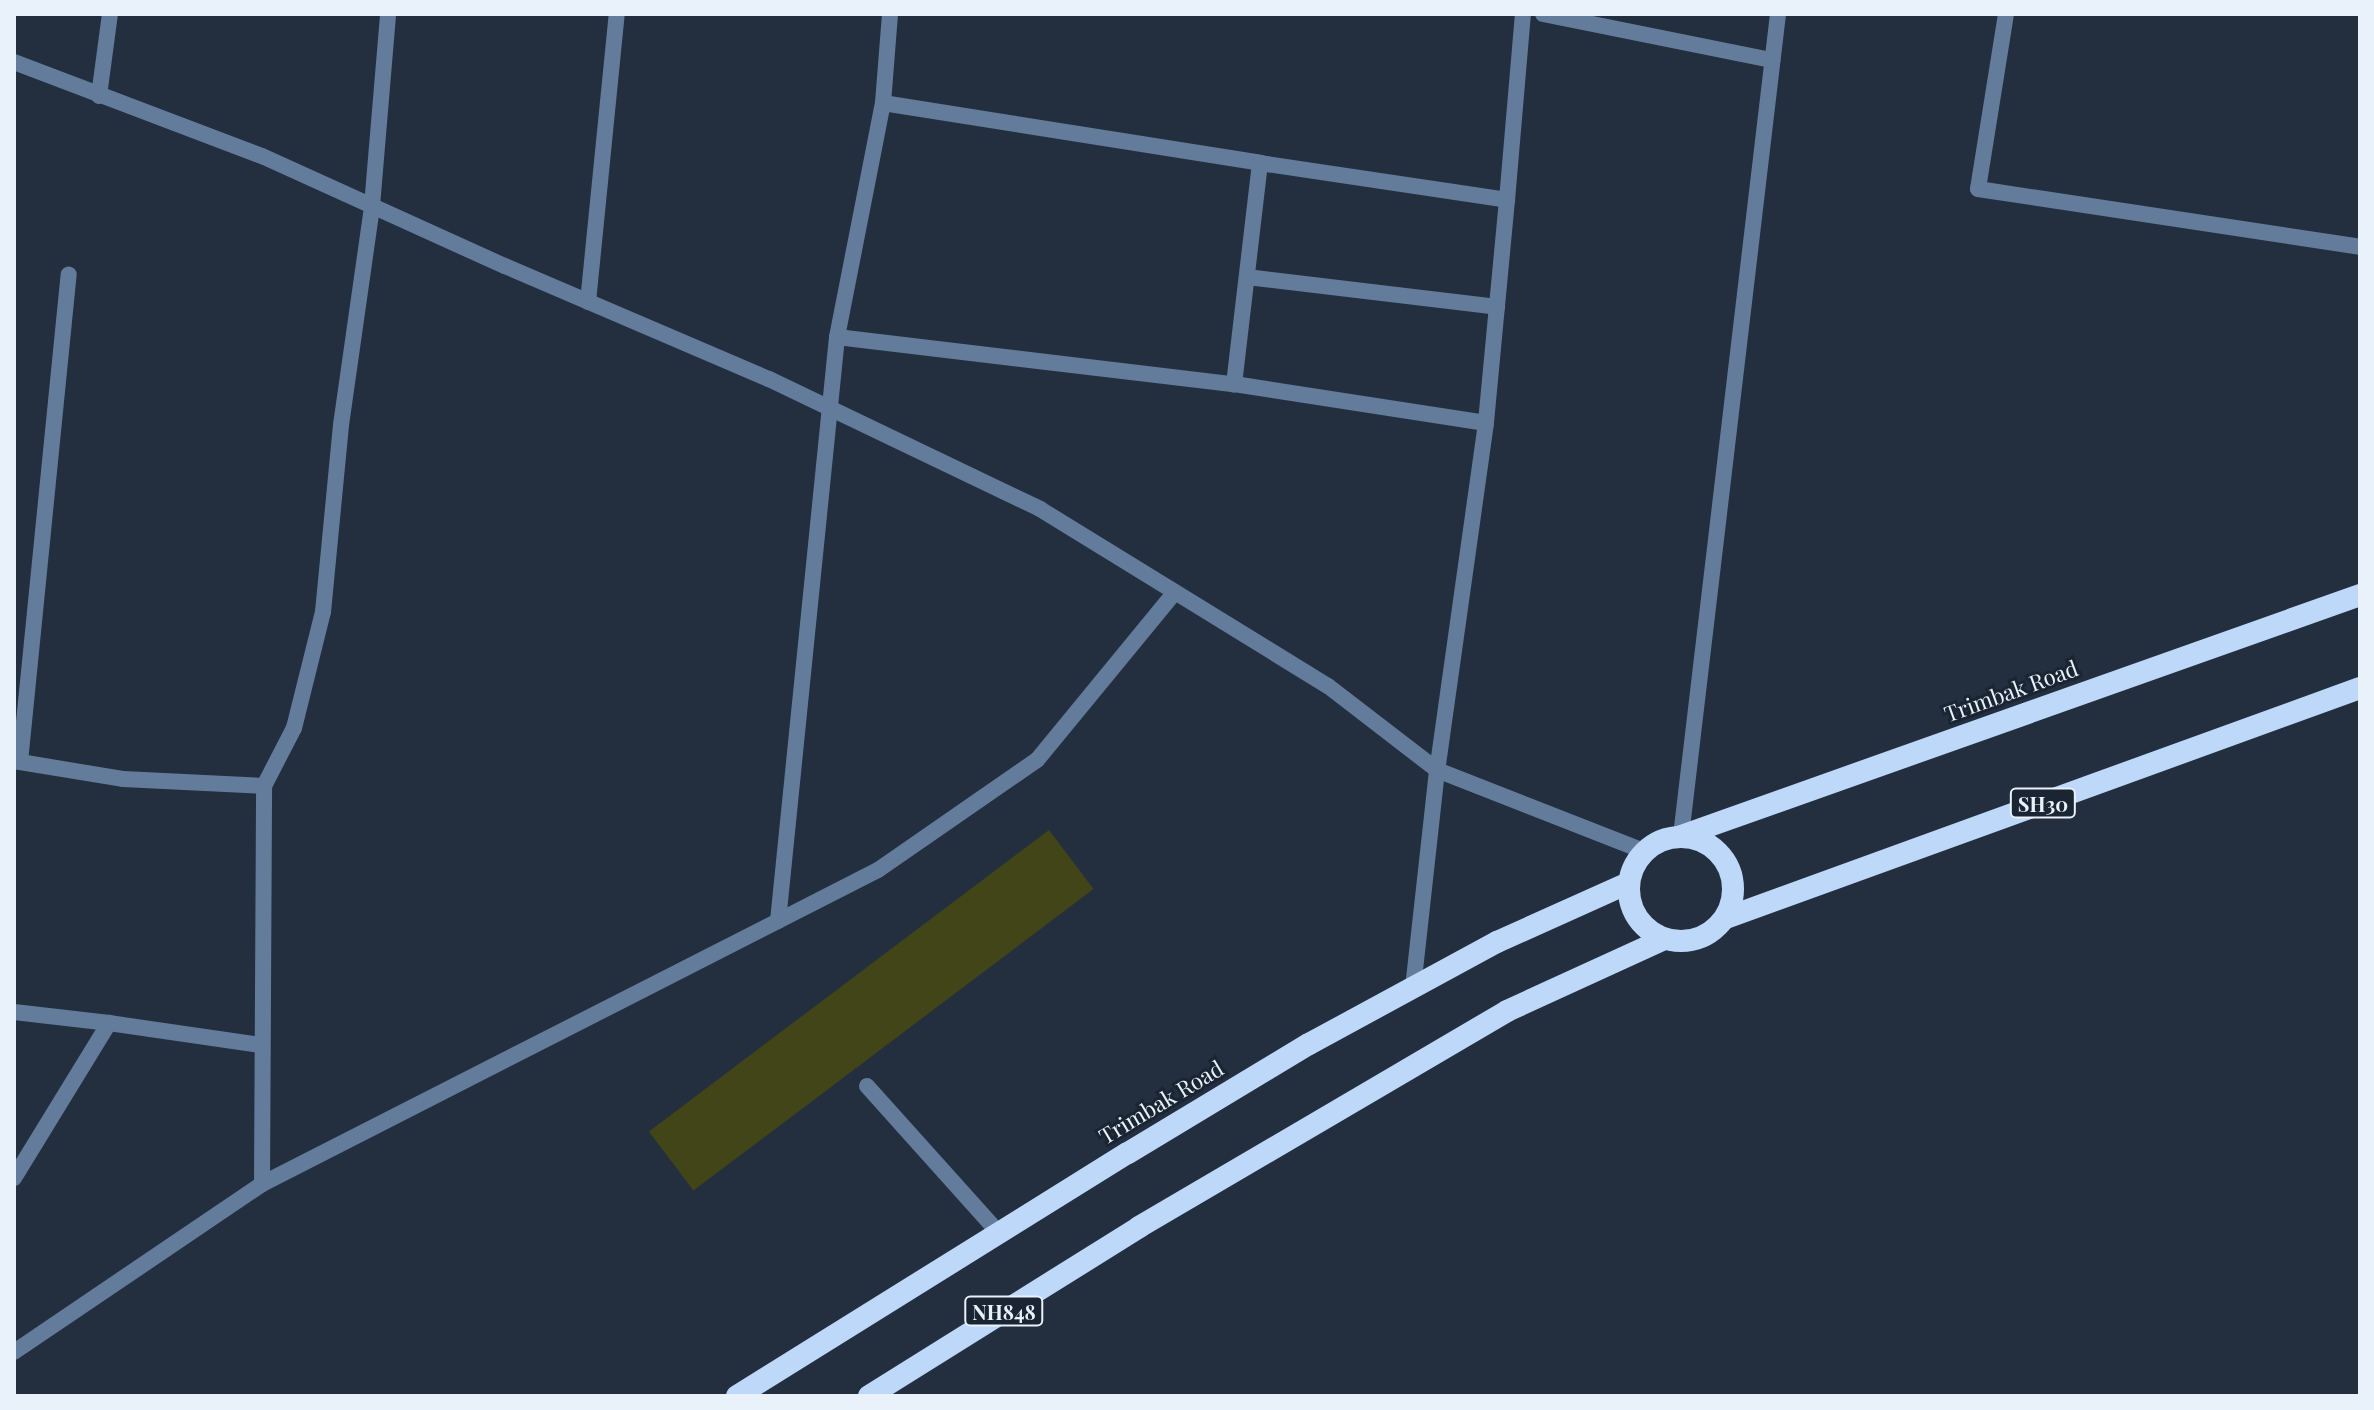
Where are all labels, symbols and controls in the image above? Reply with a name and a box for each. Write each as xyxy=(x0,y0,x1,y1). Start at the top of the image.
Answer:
street label: Trimbak Road xyxy=(1941,655,2081,727)
road number: SH30 xyxy=(2009,787,2077,819)
street label: Trimbak Road xyxy=(1094,1055,1228,1149)
road number: NH848 xyxy=(964,1295,1044,1327)

